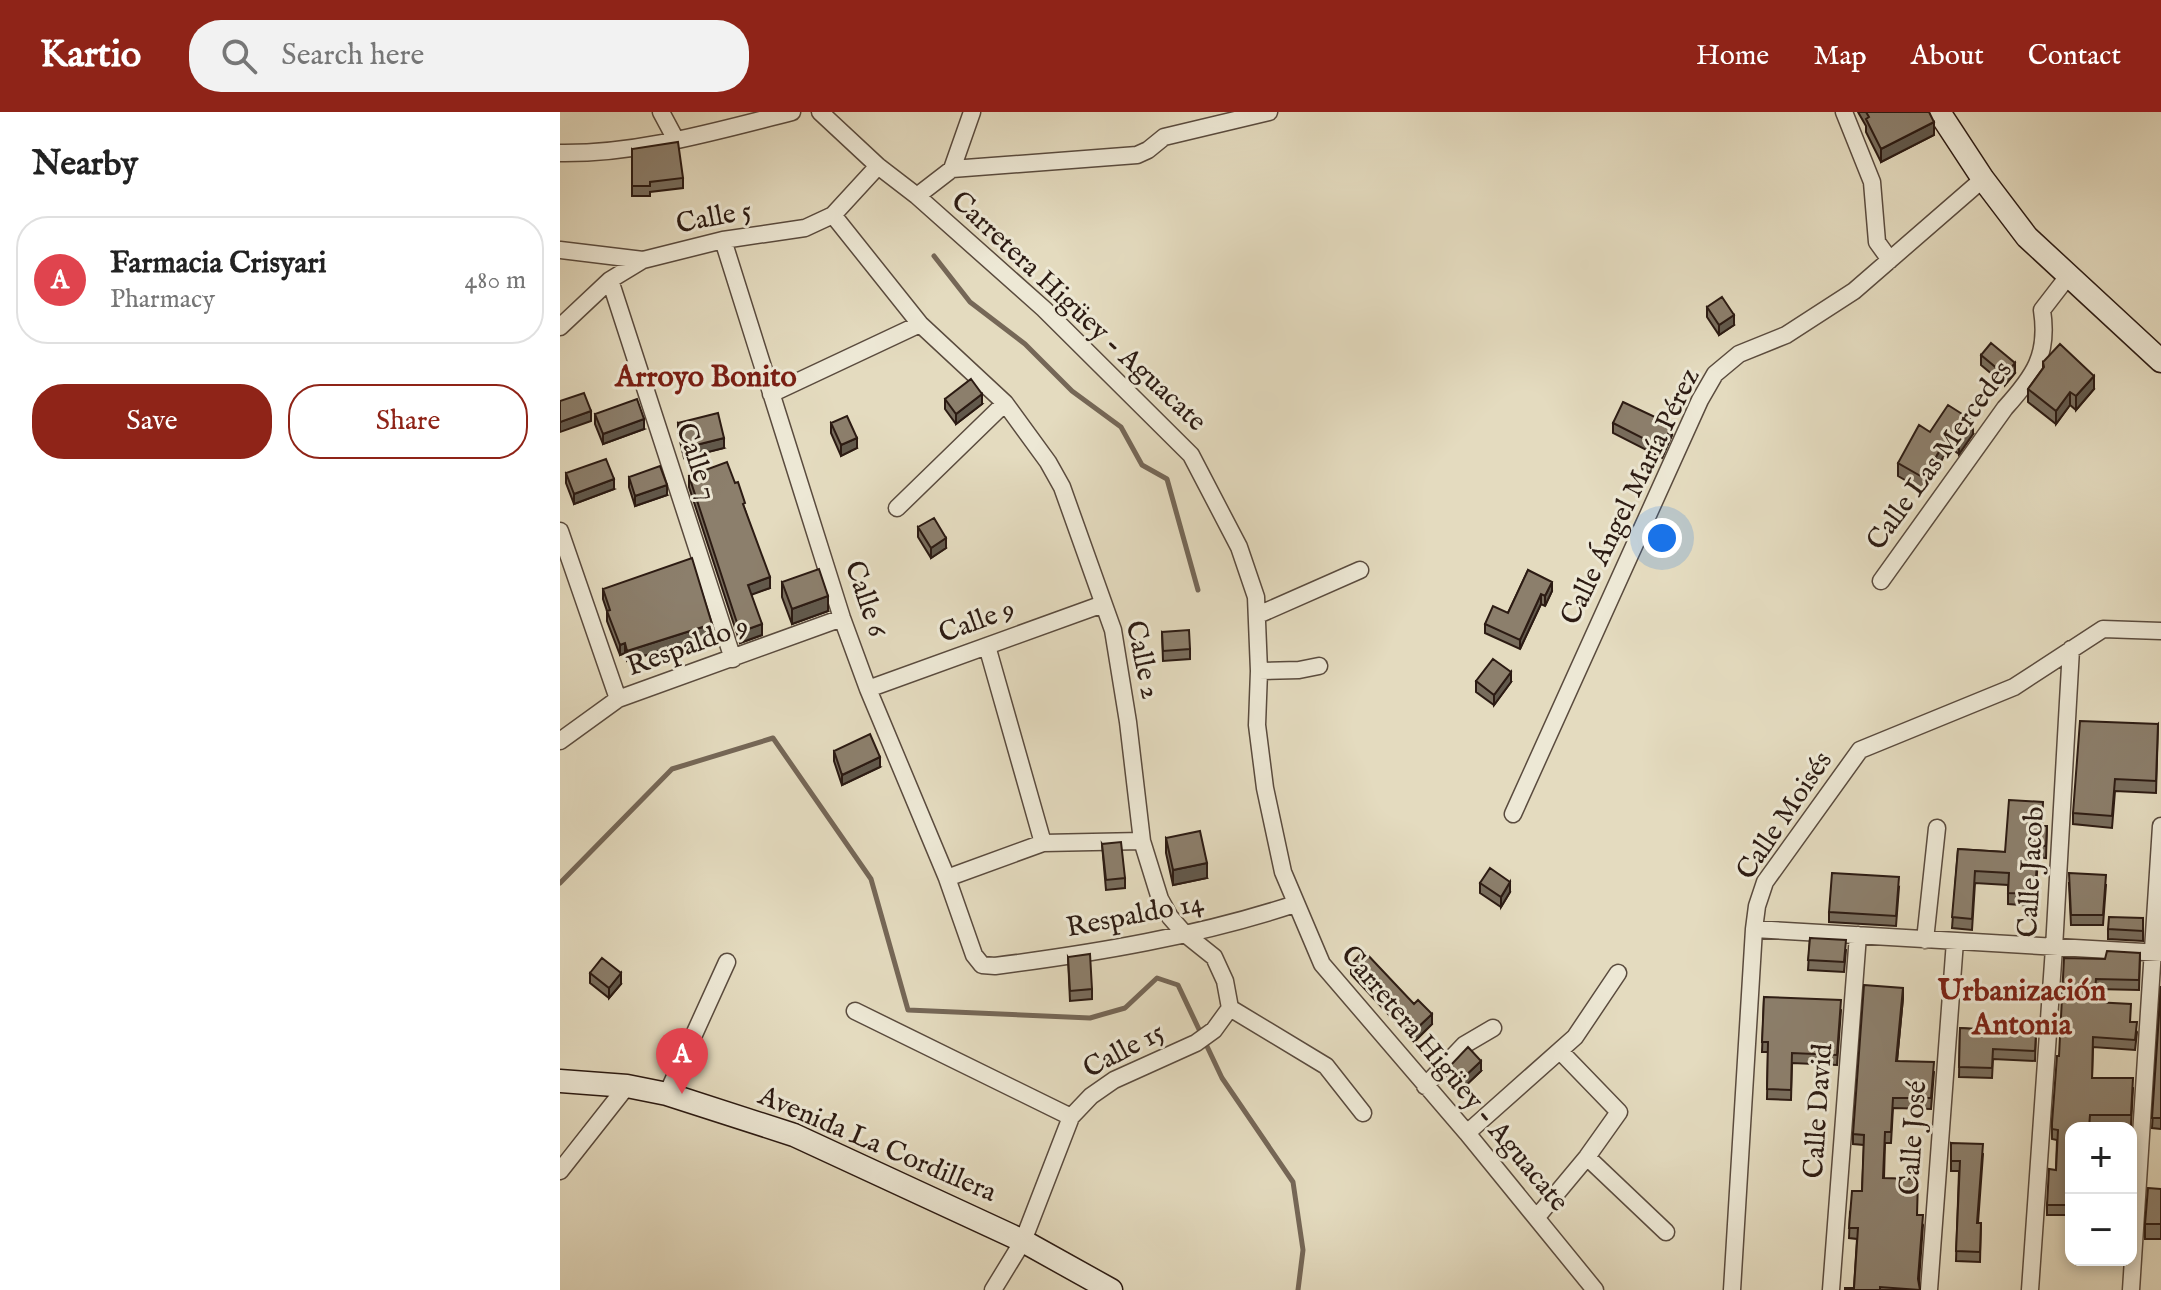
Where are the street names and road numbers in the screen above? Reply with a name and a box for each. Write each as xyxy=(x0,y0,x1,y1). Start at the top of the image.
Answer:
street label: Carretera Higüey - Aguacate xyxy=(943,184,1213,440)
street label: Calle 5 xyxy=(673,194,755,242)
street label: Calle Las Mercedes xyxy=(1859,354,2021,558)
street label: Calle Ángel María Pérez xyxy=(1553,363,1708,631)
street label: Calle 7 xyxy=(667,419,725,505)
street label: Calle 6 xyxy=(836,556,895,643)
street label: Calle 9 xyxy=(934,592,1020,652)
street label: Respaldo 9 xyxy=(622,609,754,685)
street label: Calle 2 xyxy=(1117,618,1167,702)
street label: Calle Moisés xyxy=(1729,745,1841,887)
street label: Calle Jacob xyxy=(2011,806,2053,938)
street label: Respaldo 14 xyxy=(1063,886,1207,946)
street label: Carretera Higüey - Aguacate xyxy=(1332,939,1576,1219)
street label: Calle 15 xyxy=(1077,1015,1171,1087)
street label: Calle David xyxy=(1797,1042,1841,1180)
street label: Avenida La Cordillera xyxy=(752,1079,1002,1211)
street label: Calle José xyxy=(1893,1079,1935,1196)

